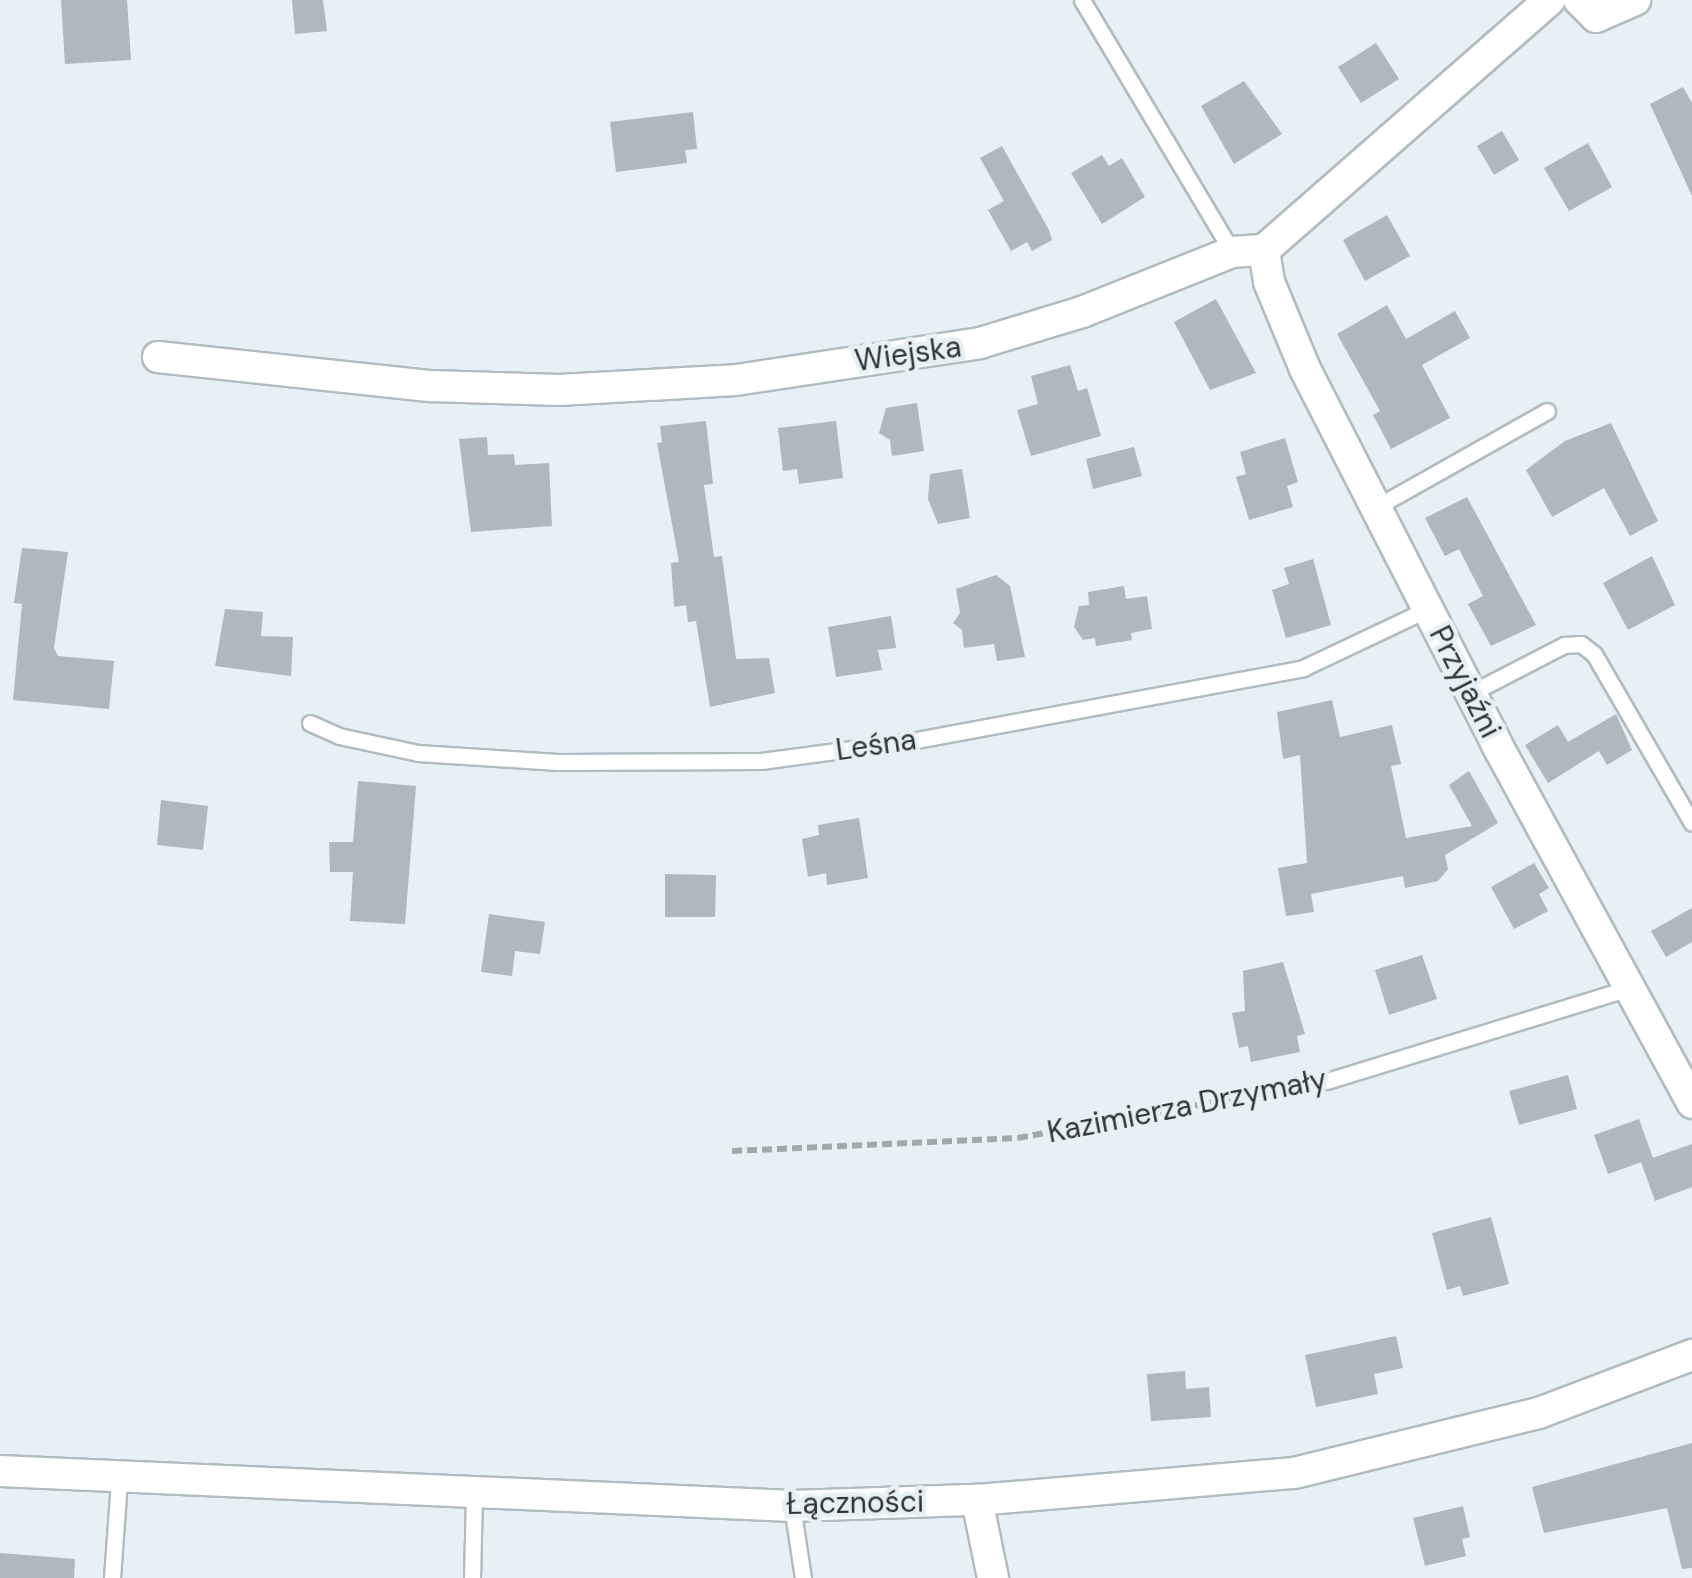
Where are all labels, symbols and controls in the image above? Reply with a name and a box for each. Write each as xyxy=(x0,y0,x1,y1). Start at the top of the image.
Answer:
street label: Wiejska xyxy=(853,329,963,379)
street label: Przyjaźni xyxy=(1422,620,1508,744)
street label: Leśna xyxy=(833,722,919,768)
street label: Kazimierza Drzymały xyxy=(1044,1061,1330,1151)
street label: Łączności xyxy=(786,1484,924,1522)

